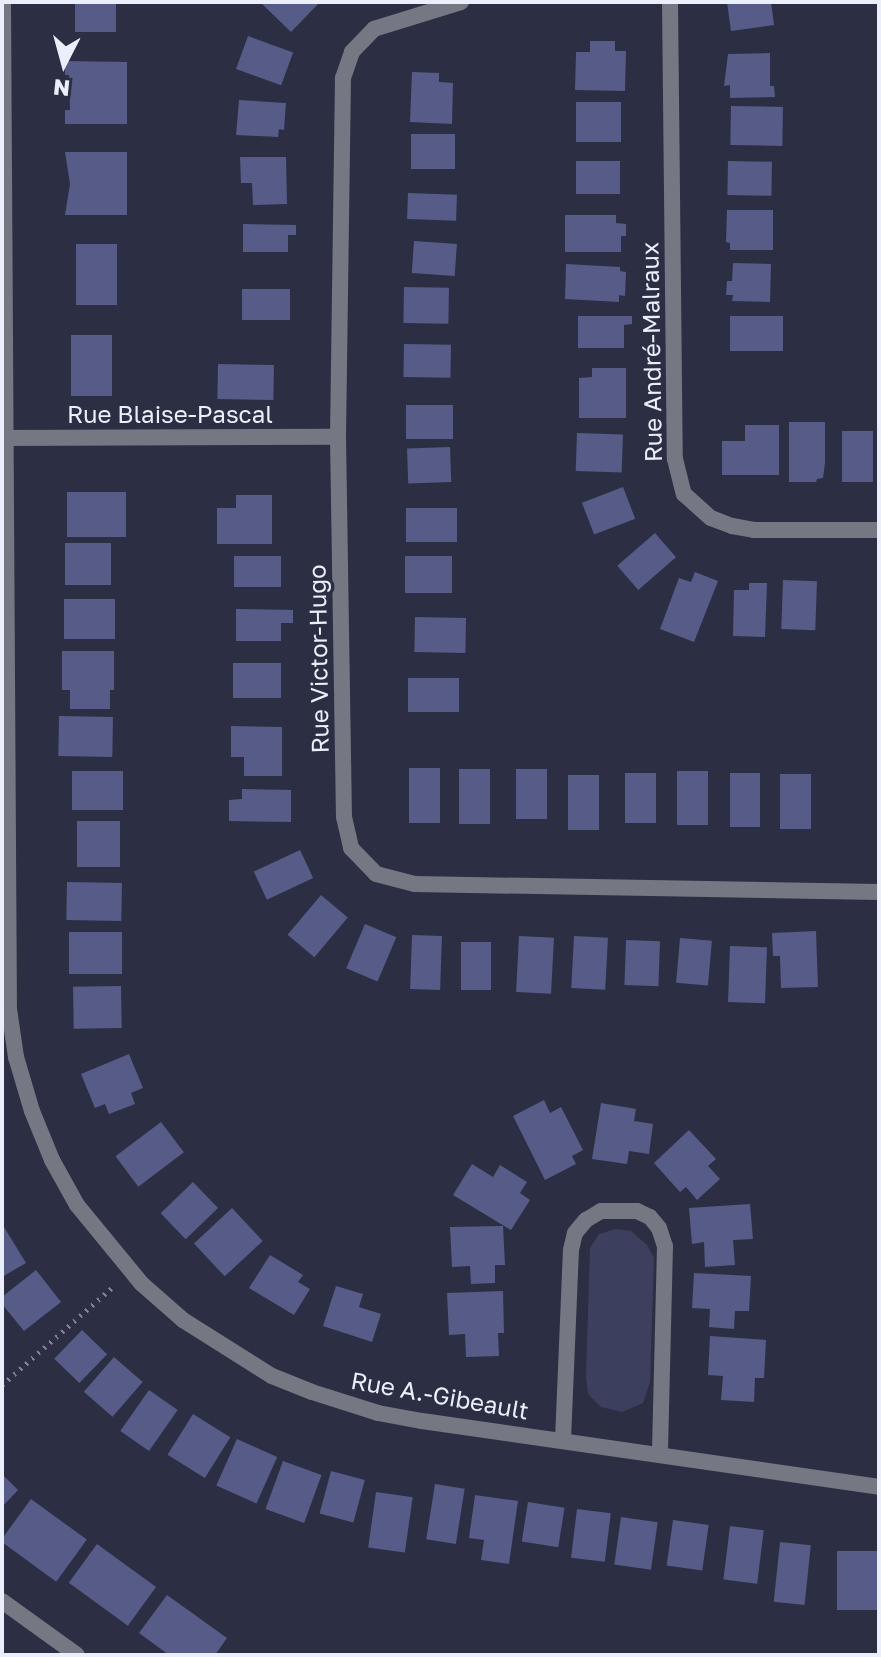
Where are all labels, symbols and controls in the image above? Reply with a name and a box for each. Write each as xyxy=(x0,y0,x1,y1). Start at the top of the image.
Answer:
north arrow xyxy=(24,24,104,104)
text: N xyxy=(52,74,71,103)
street label: Rue André-Malraux xyxy=(635,242,667,462)
street label: Rue Blaise-Pascal xyxy=(67,400,273,428)
street label: Rue Victor-Hugo xyxy=(302,564,334,754)
street label: Rue A.-Gibeault xyxy=(349,1365,531,1425)

